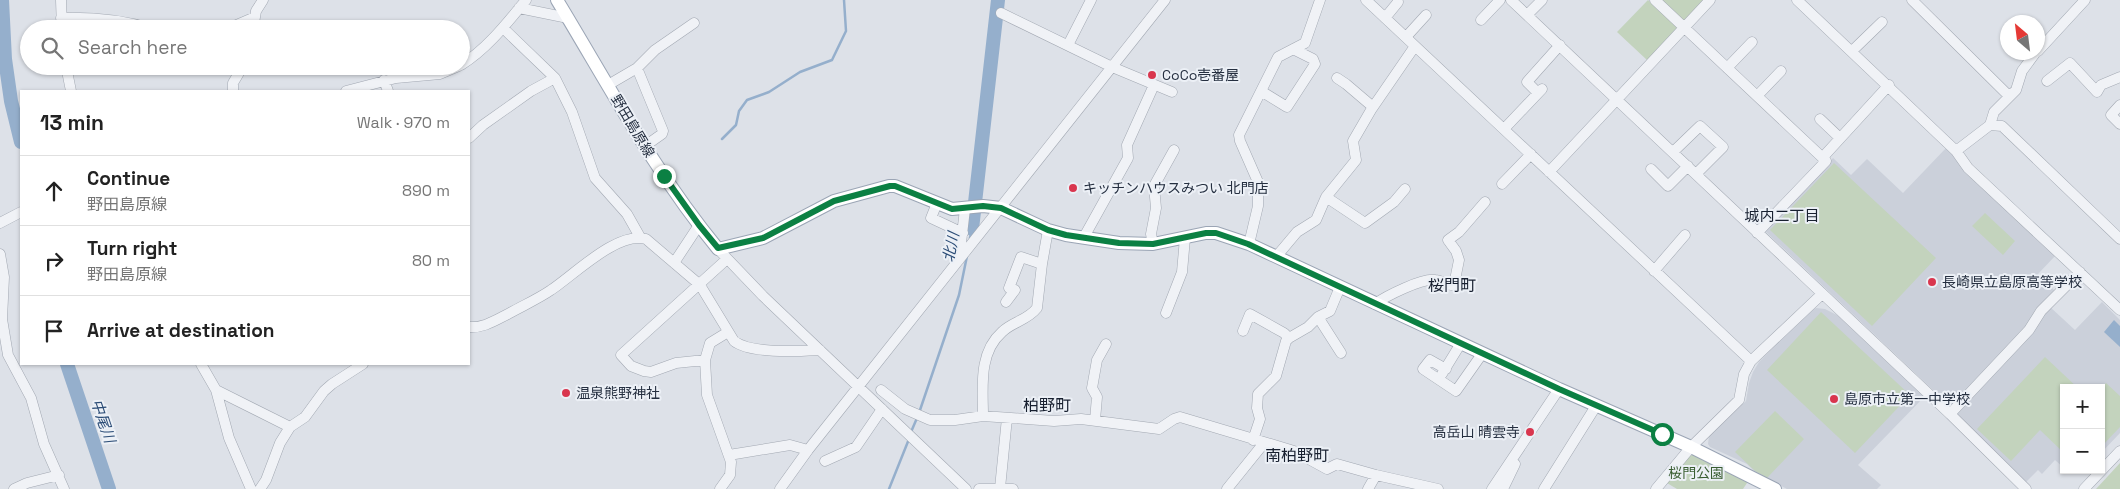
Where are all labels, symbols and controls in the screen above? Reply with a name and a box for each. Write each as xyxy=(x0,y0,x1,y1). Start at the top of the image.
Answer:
north arrow xyxy=(2000,15,2045,60)
search box xyxy=(20,20,470,75)
icon: search xyxy=(38,34,66,62)
text: Search here xyxy=(78,35,188,60)
place label: CoCo壱番屋 xyxy=(1162,66,1239,84)
marker: CoCo壱番屋 xyxy=(1146,69,1158,81)
street label: 野田島原線 xyxy=(607,91,659,161)
text: 13 min xyxy=(40,109,104,136)
text: Walk · 970 m xyxy=(357,112,450,133)
route end xyxy=(653,165,676,188)
text: Continue xyxy=(87,166,170,191)
icon: ahead xyxy=(40,177,68,205)
place label: キッチンハウスみつい 北門店 xyxy=(1083,179,1269,197)
text: 890 m xyxy=(402,180,450,201)
marker: キッチンハウスみつい 北門店 xyxy=(1067,182,1079,194)
text: 野田島原線 xyxy=(87,194,167,215)
district label: 城内二丁目 xyxy=(1744,206,1820,225)
water label: 北川 xyxy=(938,228,963,263)
text: Turn right xyxy=(87,236,177,261)
icon: right xyxy=(40,247,68,275)
text: 80 m xyxy=(412,250,450,271)
text: 野田島原線 xyxy=(87,264,167,285)
place label: 長崎県立島原高等学校 xyxy=(1942,273,2082,291)
district label: 桜門町 xyxy=(1428,275,1476,296)
marker: 長崎県立島原高等学校 xyxy=(1926,276,1938,288)
icon: arrive xyxy=(40,317,68,345)
text: Arrive at destination xyxy=(87,318,275,343)
place label: 温泉熊野神社 xyxy=(576,384,660,402)
map controls xyxy=(2060,384,2105,474)
button: + xyxy=(2060,384,2105,429)
marker: 温泉熊野神社 xyxy=(560,387,572,399)
place label: 島原市立第一中学校 xyxy=(1844,390,1970,408)
marker: 島原市立第一中学校 xyxy=(1828,393,1840,405)
district label: 柏野町 xyxy=(1023,395,1071,416)
water label: 中尾川 xyxy=(87,396,120,447)
place label: 高岳山 晴雲寺 xyxy=(1432,423,1520,441)
route start xyxy=(1651,423,1674,446)
marker: 高岳山 晴雲寺 xyxy=(1524,426,1536,438)
button: − xyxy=(2060,429,2105,474)
district label: 南柏野町 xyxy=(1265,445,1329,466)
park label: 桜門公園 xyxy=(1668,464,1724,482)

